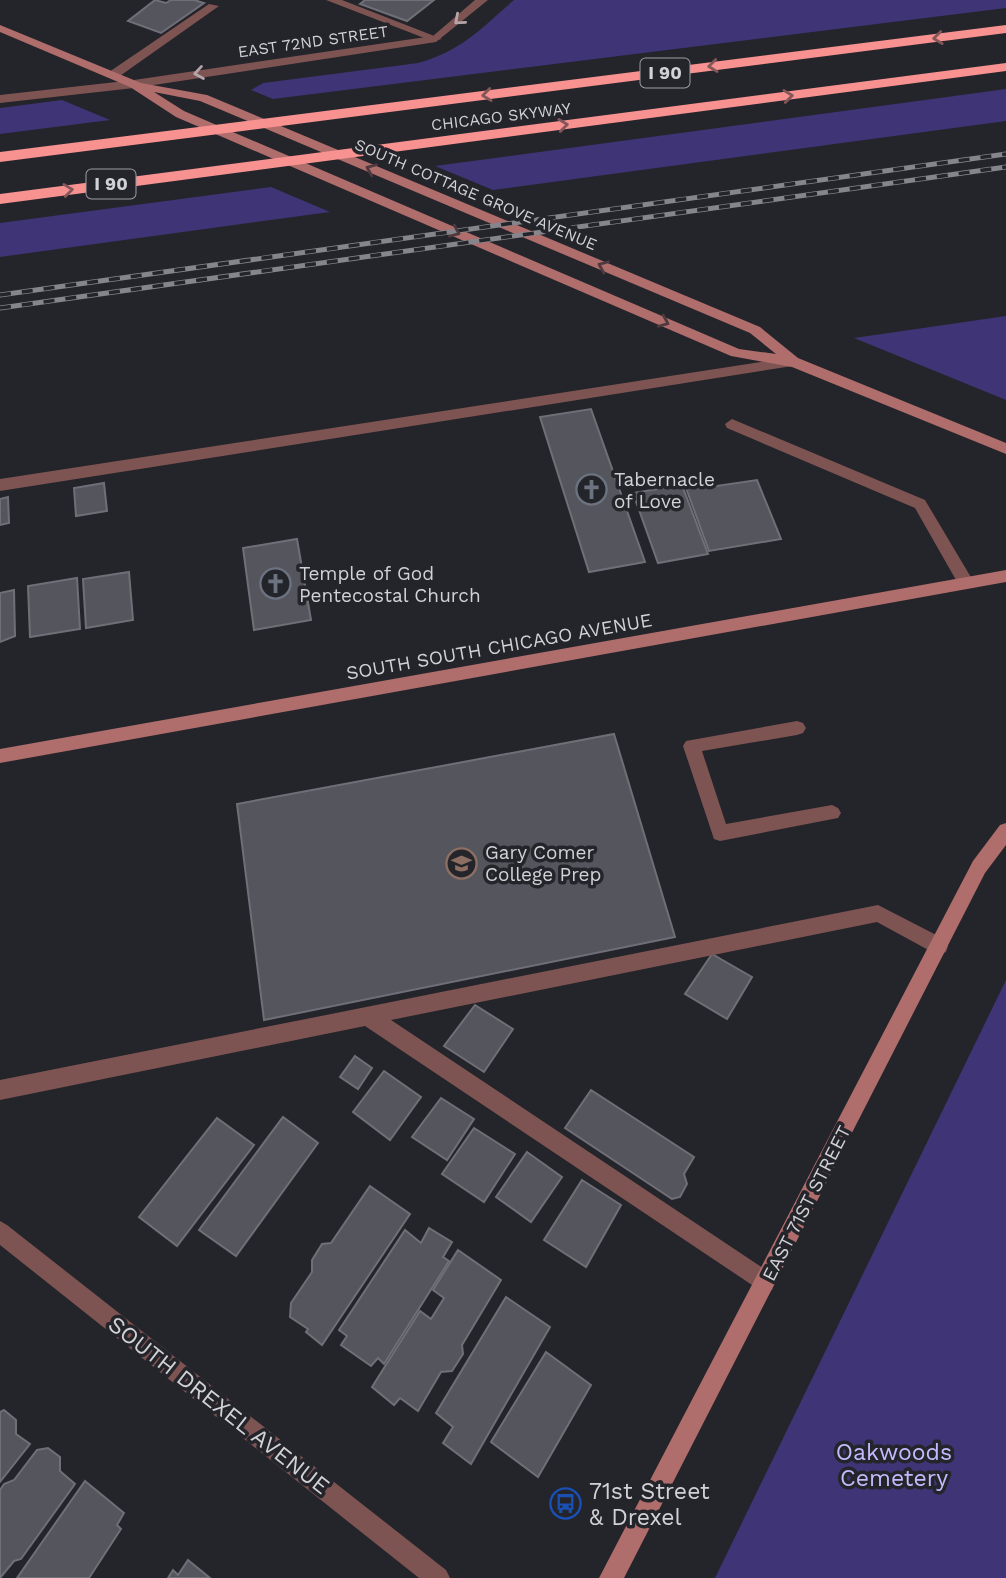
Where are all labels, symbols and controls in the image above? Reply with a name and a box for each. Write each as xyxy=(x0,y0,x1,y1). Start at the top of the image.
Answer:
one-way arrow xyxy=(454,12,467,24)
street label: EAST 72ND STREET xyxy=(237,21,390,61)
one-way arrow xyxy=(932,30,944,45)
road number: I 90 xyxy=(640,58,690,88)
one-way arrow xyxy=(707,59,718,74)
one-way arrow xyxy=(193,66,205,81)
one-way arrow xyxy=(481,88,493,103)
one-way arrow xyxy=(782,88,794,103)
street label: CHICAGO SKYWAY xyxy=(430,98,572,135)
one-way arrow xyxy=(557,118,569,133)
street label: SOUTH COTTAGE GROVE AVENUE xyxy=(352,135,600,254)
one-way arrow xyxy=(366,163,378,177)
road number: I 90 xyxy=(86,169,136,198)
one-way arrow xyxy=(62,182,74,197)
one-way arrow xyxy=(448,224,461,238)
one-way arrow xyxy=(598,261,610,275)
one-way arrow xyxy=(657,314,670,328)
place label: Tabernacle of Love xyxy=(614,468,715,513)
church icon: Tabernacle of Love xyxy=(574,473,608,507)
place label: Temple of God Pentecostal Church xyxy=(299,562,481,607)
church icon: Temple of God Pentecostal Church xyxy=(259,567,293,601)
street label: SOUTH SOUTH CHICAGO AVENUE xyxy=(344,608,654,685)
place label: Gary Comer College Prep xyxy=(485,841,602,886)
school or university icon: Gary Comer College Prep xyxy=(445,846,479,880)
street label: EAST 71ST STREET xyxy=(757,1122,856,1285)
street label: SOUTH DREXEL AVENUE xyxy=(103,1311,335,1500)
park label: Oakwoods Cemetery xyxy=(836,1439,952,1492)
place label: 71st Street & Drexel xyxy=(589,1478,710,1531)
bus stop icon: 71st Street & Drexel xyxy=(549,1487,583,1521)

